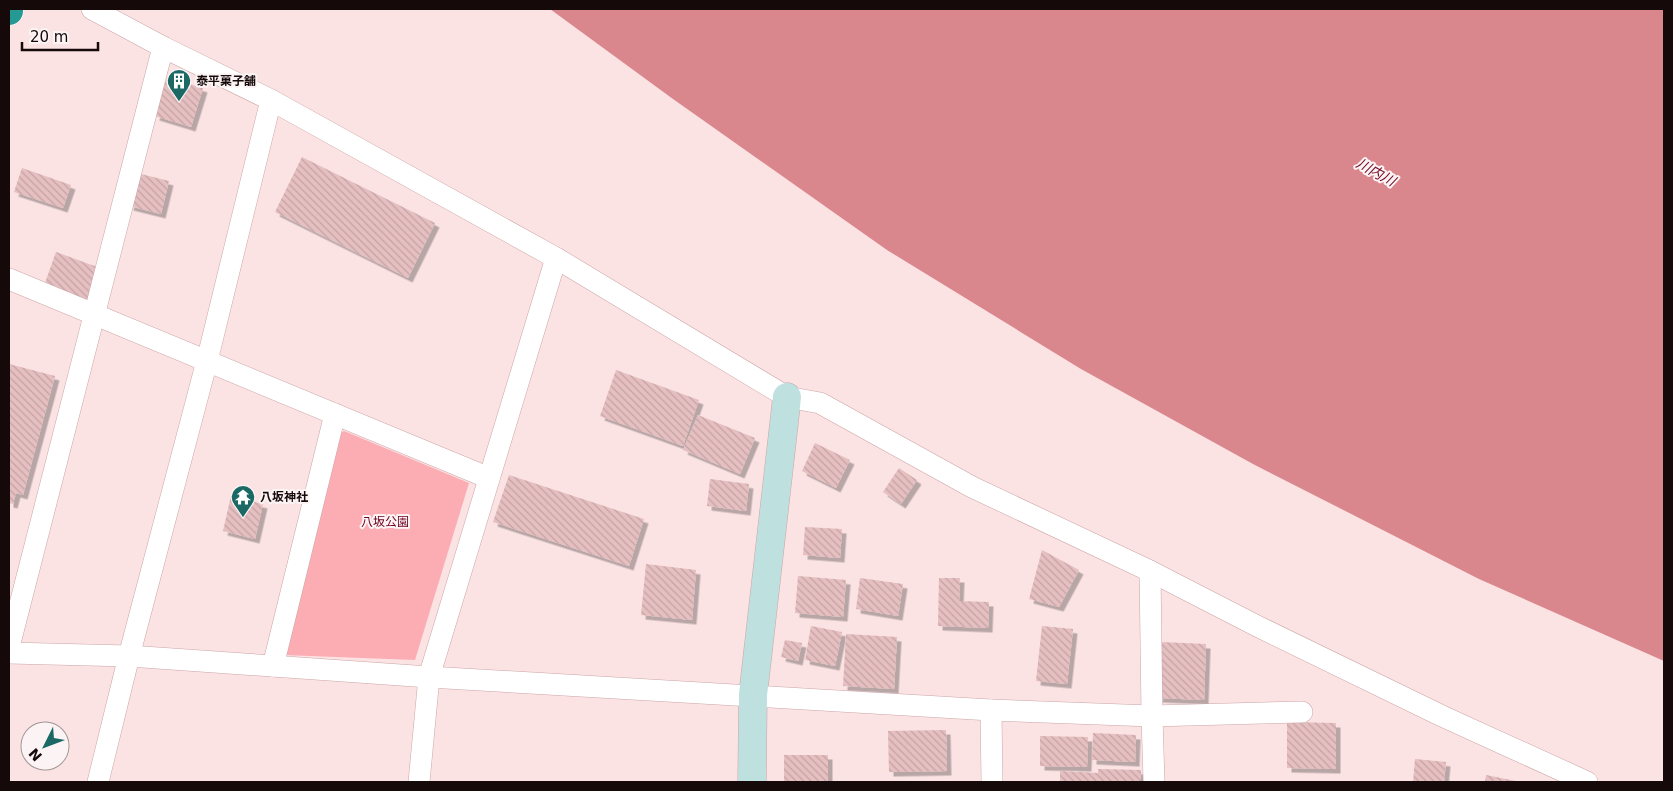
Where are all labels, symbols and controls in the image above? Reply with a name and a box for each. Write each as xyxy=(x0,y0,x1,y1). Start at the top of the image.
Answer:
scale bar xyxy=(22,20,99,52)
text: 20 m xyxy=(30,28,68,46)
building icon: 泰平菓子舗 xyxy=(166,68,192,102)
place label: 泰平菓子舗 xyxy=(196,74,256,88)
water label: 川内川 xyxy=(1354,155,1400,190)
temple icon: 八坂神社 xyxy=(230,484,256,518)
place label: 八坂神社 xyxy=(260,490,308,504)
park label: 八坂公園 xyxy=(361,515,409,529)
north arrow xyxy=(20,721,70,771)
text: N xyxy=(25,745,45,764)

